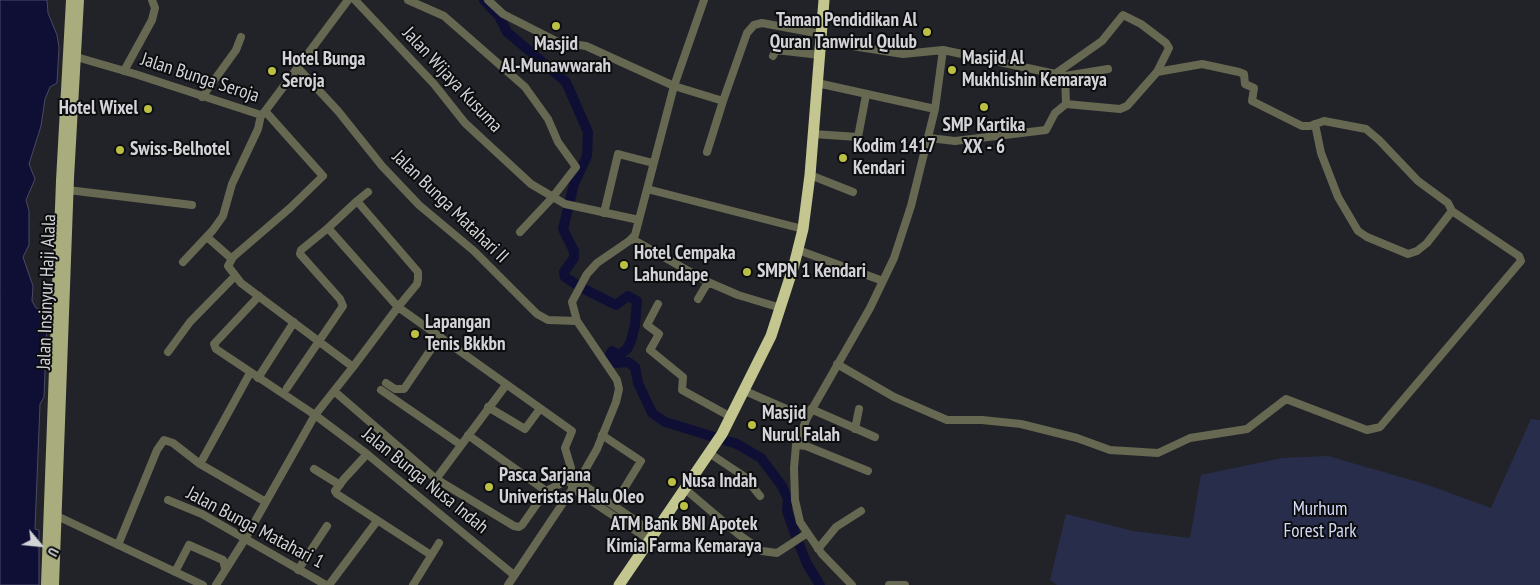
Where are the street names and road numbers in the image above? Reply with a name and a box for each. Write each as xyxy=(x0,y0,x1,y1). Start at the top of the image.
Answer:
street label: Jalan Wijaya Kusuma xyxy=(397,23,507,137)
street label: Jalan Bunga Seroja xyxy=(138,48,262,108)
street label: Jalan Bunga Matahari II xyxy=(387,146,513,268)
street label: Jalan Insinyur Haji Alala xyxy=(33,214,61,370)
street label: Jalan Bunga Nusa Indah xyxy=(357,423,493,539)
street label: Jalan Bunga Matahari 1 xyxy=(182,482,328,574)

